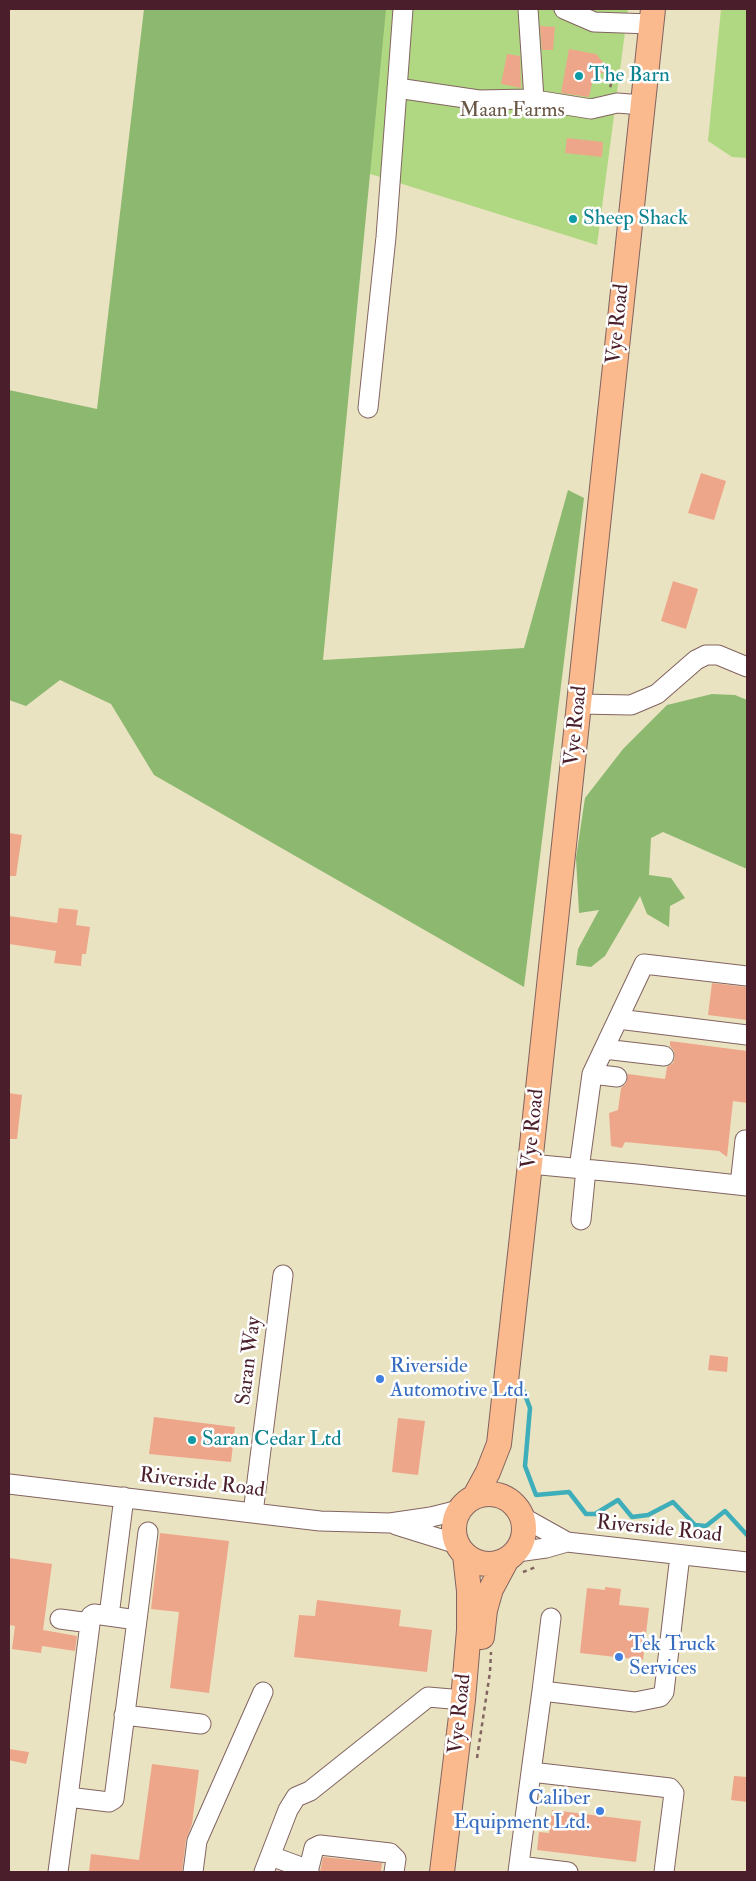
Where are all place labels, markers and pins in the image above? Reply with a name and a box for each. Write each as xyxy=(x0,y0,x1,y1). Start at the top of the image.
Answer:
place label: The Barn xyxy=(589,63,670,89)
marker: The Barn xyxy=(573,70,585,82)
place label: Sheep Shack xyxy=(583,206,688,232)
marker: Sheep Shack xyxy=(567,213,579,225)
place label: Riverside Automotive Ltd. xyxy=(390,1354,528,1404)
marker: Riverside Automotive Ltd. xyxy=(374,1373,386,1385)
place label: Saran Cedar Ltd xyxy=(202,1427,342,1453)
marker: Saran Cedar Ltd xyxy=(186,1434,198,1446)
place label: Tek Truck Services xyxy=(629,1632,716,1682)
marker: Tek Truck Services xyxy=(613,1651,625,1663)
place label: Caliber Equipment Ltd. xyxy=(454,1786,590,1836)
marker: Caliber Equipment Ltd. xyxy=(594,1805,606,1817)

